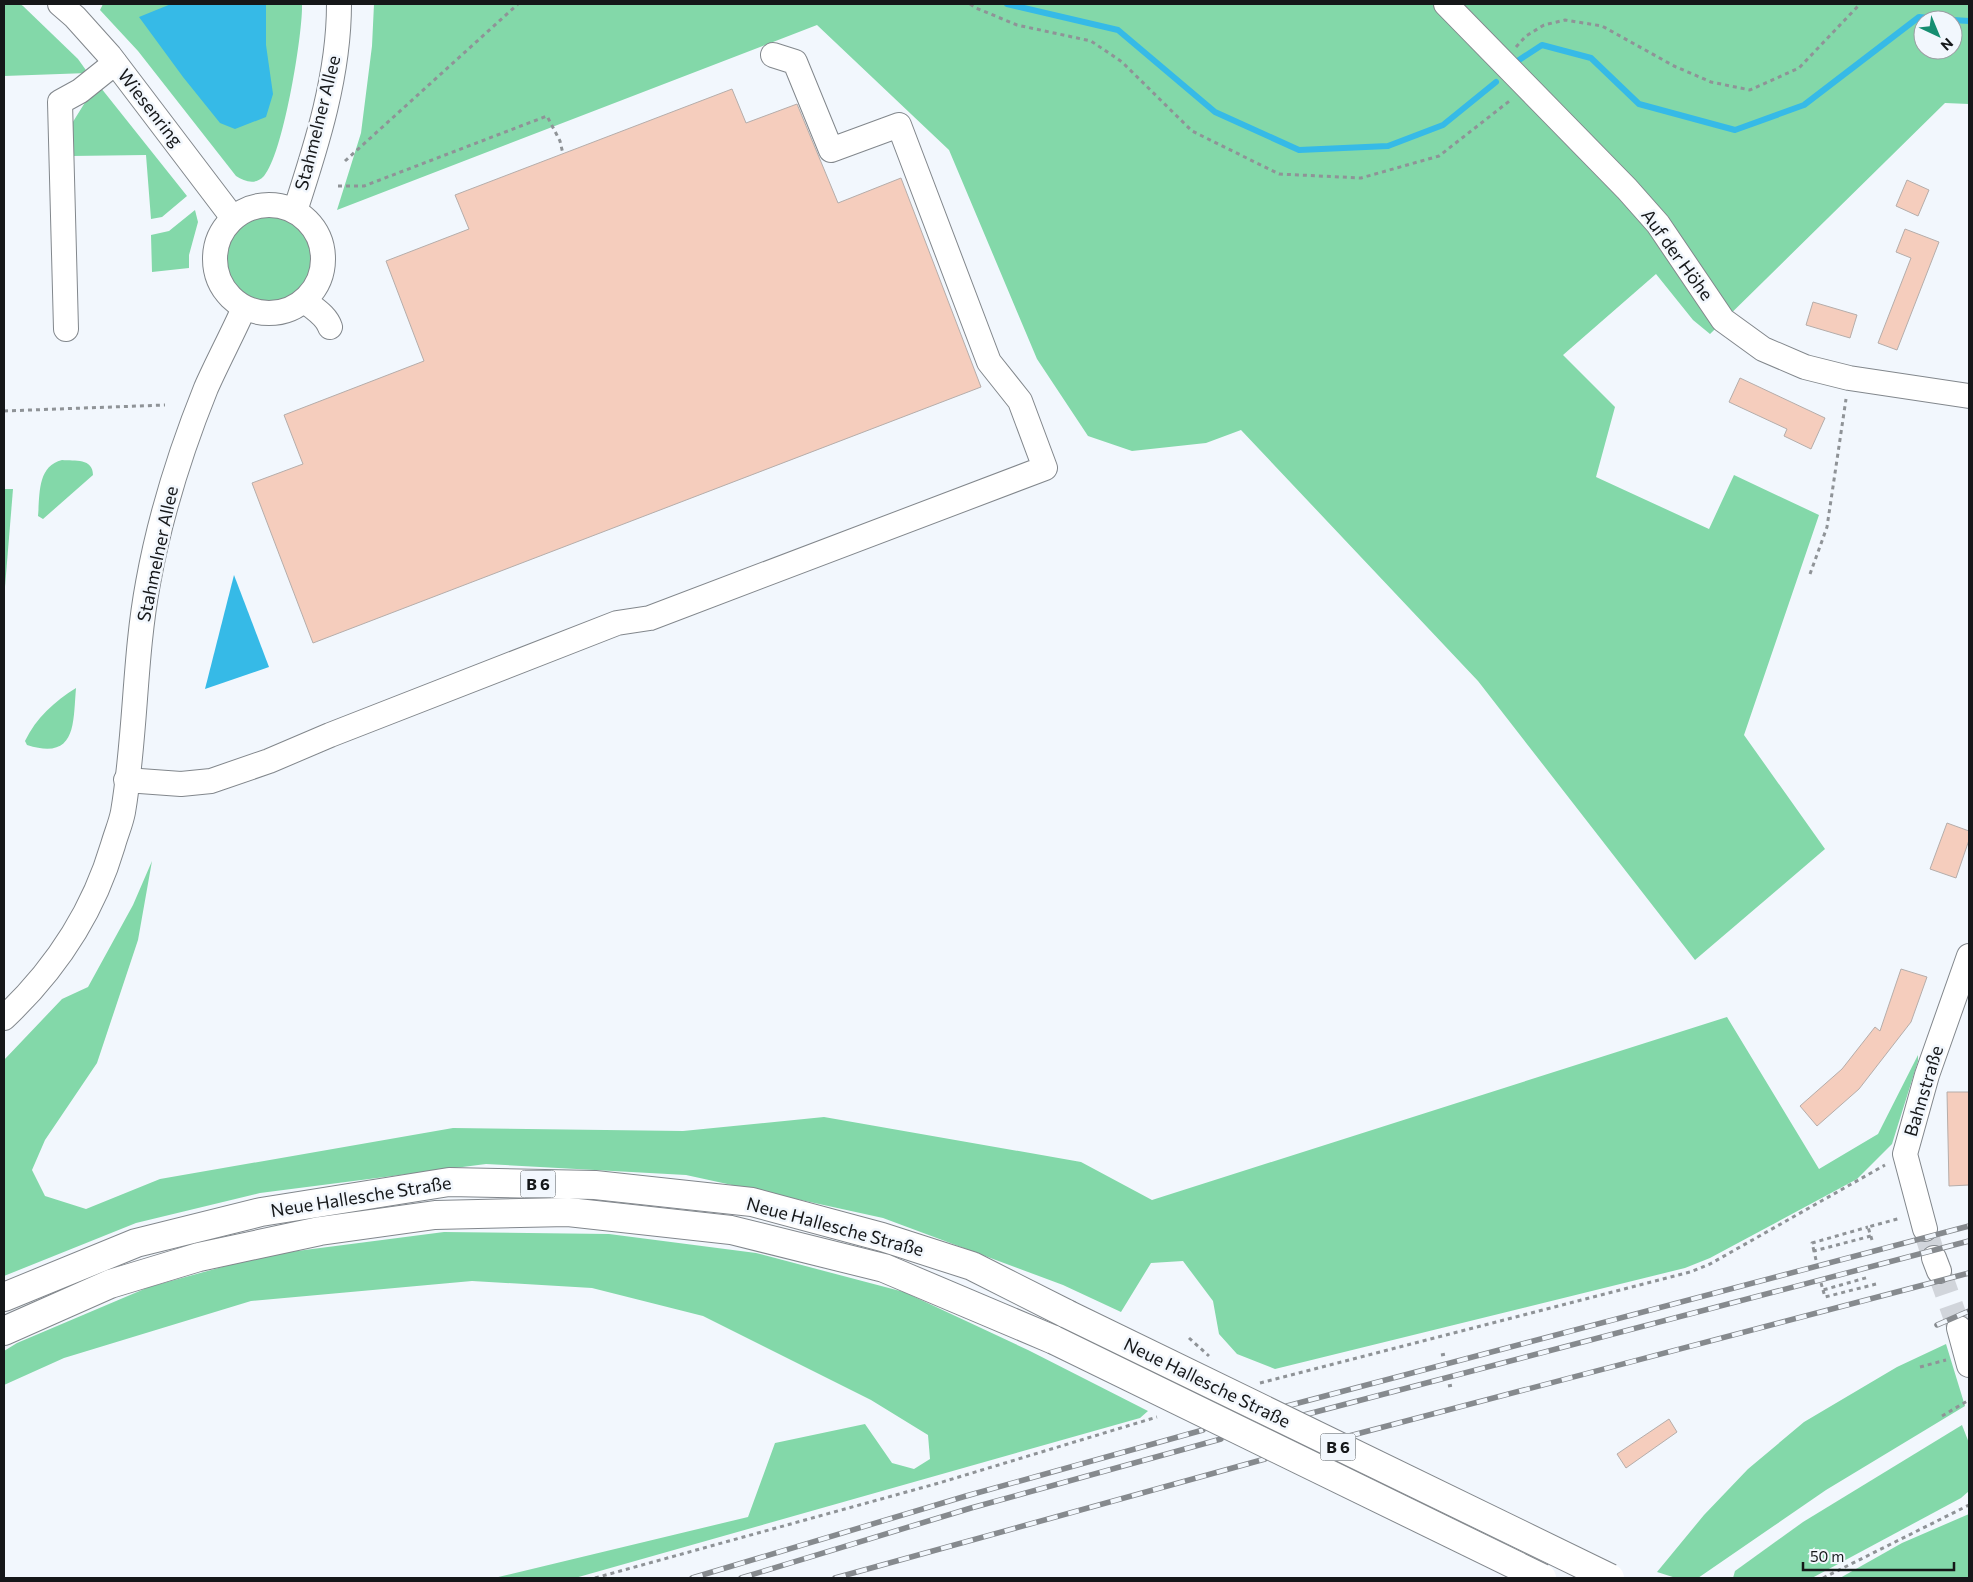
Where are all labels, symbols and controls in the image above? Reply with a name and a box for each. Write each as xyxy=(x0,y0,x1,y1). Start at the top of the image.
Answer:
north arrow xyxy=(1913,10,1963,60)
text: N xyxy=(1938,35,1957,54)
street label: Stahmelner Allee xyxy=(290,53,344,192)
street label: Wiesenring xyxy=(114,64,188,151)
street label: Auf der Höhe xyxy=(1637,204,1718,304)
street label: Stahmelner Allee xyxy=(132,484,182,624)
street label: Bahnstraße xyxy=(1899,1043,1947,1139)
road number: B 6 xyxy=(520,1170,556,1198)
street label: Neue Hallesche Straße xyxy=(269,1171,453,1221)
street label: Neue Hallesche Straße xyxy=(744,1192,926,1260)
street label: Neue Hallesche Straße xyxy=(1121,1332,1294,1432)
road number: B 6 xyxy=(1320,1434,1356,1460)
scale bar xyxy=(1803,1540,1954,1572)
text: 50 m xyxy=(1810,1547,1844,1565)

